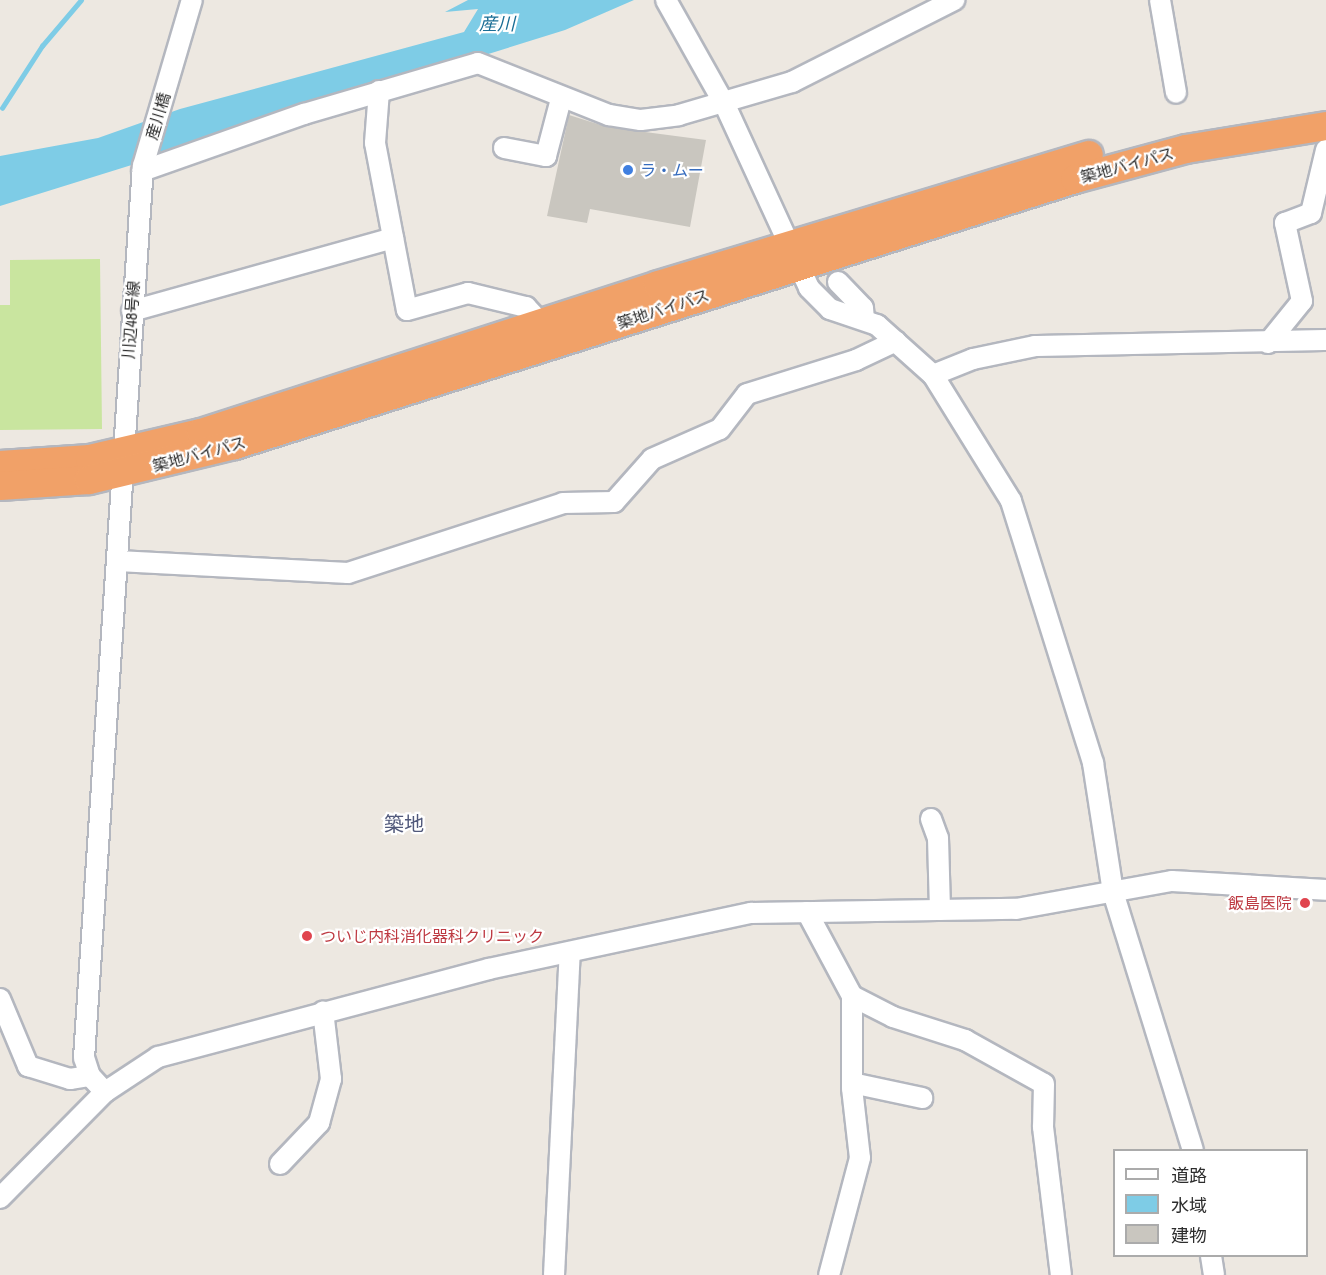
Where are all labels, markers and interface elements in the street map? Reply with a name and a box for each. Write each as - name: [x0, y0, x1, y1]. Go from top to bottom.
- water label: 産川: [479, 13, 515, 35]
- street label: 産川橋: [142, 90, 174, 142]
- street label: 築地バイパス: [1078, 143, 1176, 187]
- place label: ラ・ムー: [640, 160, 704, 180]
- marker: ラ・ムー: [621, 163, 635, 177]
- street label: 川辺48号線: [119, 280, 143, 360]
- street label: 築地バイパス: [614, 285, 712, 333]
- street label: 築地バイパス: [150, 432, 248, 476]
- district label: 築地: [384, 811, 424, 835]
- place label: 飯島医院: [1228, 893, 1292, 913]
- marker: 飯島医院: [1296, 894, 1314, 912]
- place label: ついじ内科消化器科クリニック: [320, 926, 544, 946]
- marker: ついじ内科消化器科クリニック: [298, 927, 316, 945]
- legend: [1113, 1149, 1308, 1257]
- text: 道路: [1171, 1163, 1207, 1188]
- text: 水域: [1171, 1193, 1207, 1218]
- text: 建物: [1171, 1223, 1207, 1248]

